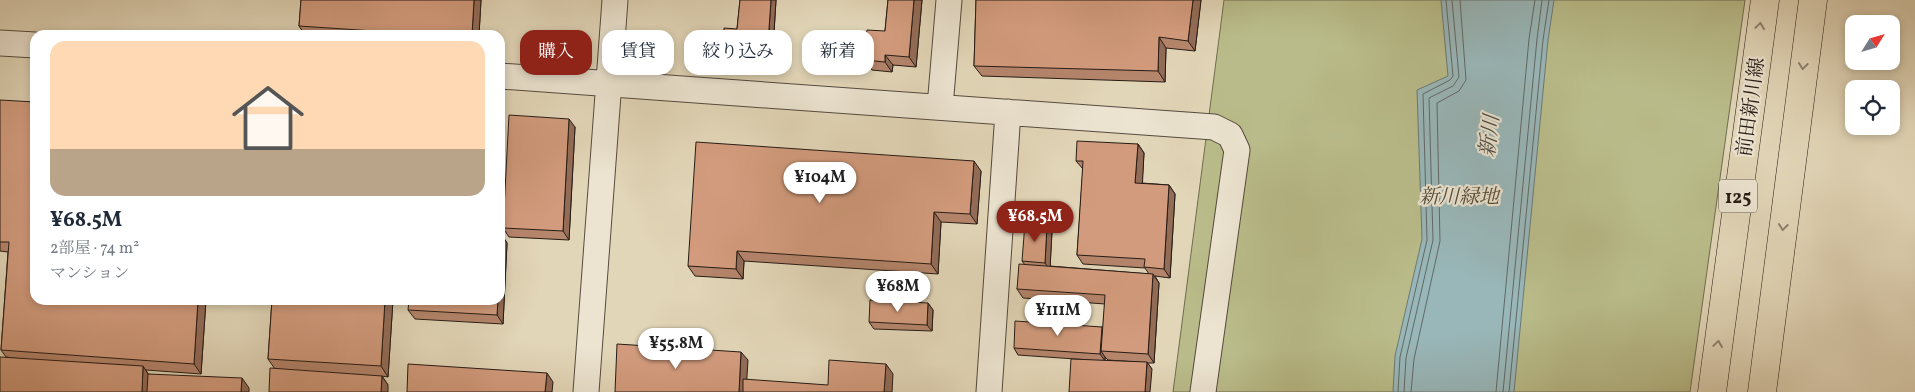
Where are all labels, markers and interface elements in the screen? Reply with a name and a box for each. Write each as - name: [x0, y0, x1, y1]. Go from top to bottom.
- north arrow: [1845, 15, 1900, 70]
- map controls: [1845, 15, 1900, 135]
- one-way arrow: [1755, 22, 1765, 31]
- chip: 購入: [520, 30, 592, 75]
- chip: 賃貸: [602, 30, 674, 75]
- chip: 絞り込み: [684, 30, 792, 75]
- chip: 新着: [802, 30, 874, 75]
- street label: 前田新川線: [1731, 56, 1773, 159]
- one-way arrow: [1799, 61, 1809, 70]
- icon: home: [223, 73, 313, 163]
- button: locate: [1845, 80, 1900, 135]
- water label: 新川: [1474, 112, 1508, 159]
- pin: ¥104M: [785, 162, 855, 204]
- text: ¥104M: [794, 167, 846, 189]
- road number: 125: [1719, 180, 1757, 212]
- park label: 新川緑地: [1419, 184, 1501, 212]
- pin: ¥68.5M: [994, 200, 1076, 243]
- text: ¥68.5M: [50, 206, 122, 235]
- text: ¥68.5M: [1008, 206, 1062, 228]
- one-way arrow: [1778, 223, 1789, 231]
- text: 2部屋 · 74 m²: [50, 238, 139, 260]
- text: マンション: [50, 263, 129, 285]
- pin: ¥68M: [868, 270, 928, 313]
- text: ¥68M: [876, 276, 920, 298]
- pin: ¥111M: [1023, 294, 1093, 337]
- text: ¥111M: [1036, 300, 1080, 322]
- pin: ¥55.8M: [635, 328, 717, 370]
- text: ¥55.8M: [649, 333, 703, 355]
- one-way arrow: [1712, 339, 1723, 347]

